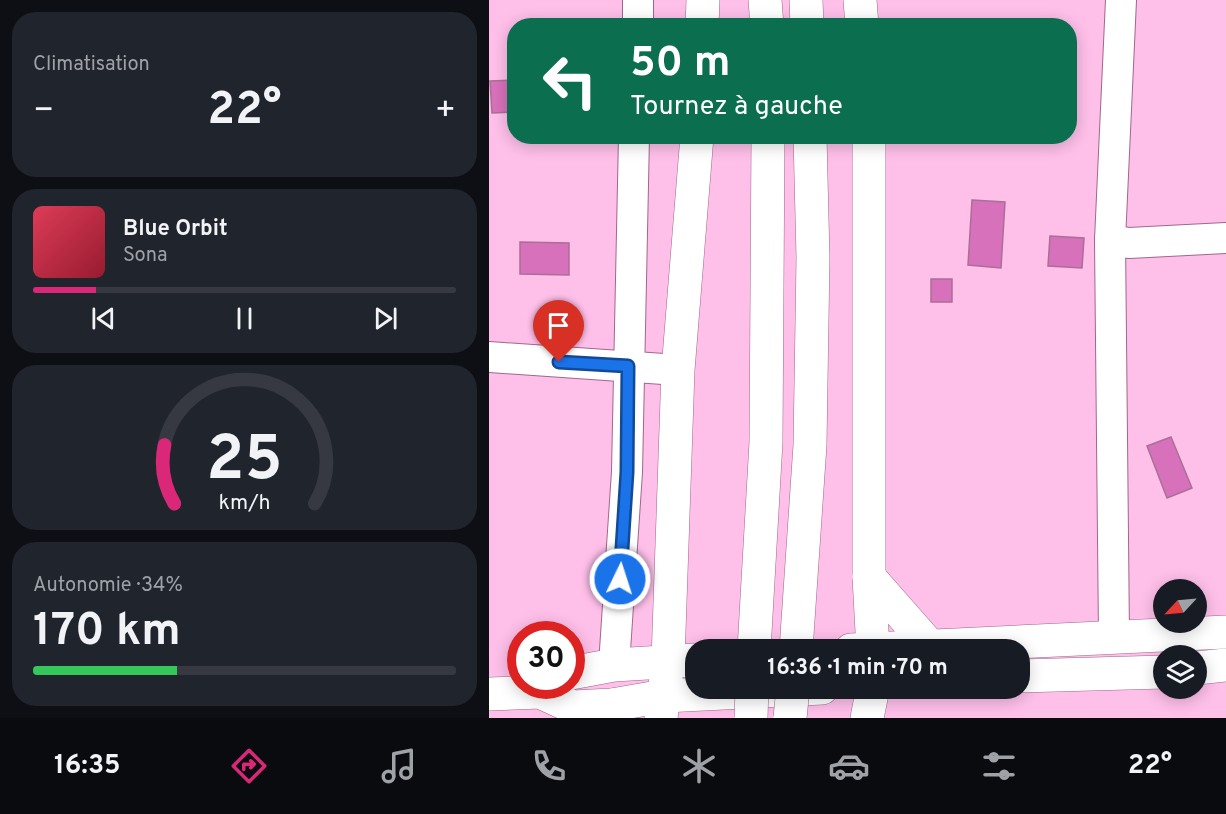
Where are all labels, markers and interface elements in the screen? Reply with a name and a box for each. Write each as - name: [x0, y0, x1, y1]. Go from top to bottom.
- text: 50 m: [630, 38, 731, 91]
- icon: left: [531, 42, 609, 120]
- text: Climatisation: [33, 52, 150, 78]
- text: 22°: [208, 83, 281, 140]
- text: Tournez à gauche: [630, 90, 843, 124]
- text: −: [33, 91, 54, 133]
- text: +: [435, 91, 456, 133]
- text: Blue Orbit: [123, 216, 228, 243]
- text: Sona: [123, 243, 168, 269]
- pin: [533, 300, 584, 362]
- icon: previous: [87, 302, 120, 335]
- icon: pause: [228, 302, 261, 335]
- icon: next: [369, 302, 402, 335]
- icon: arrive: [542, 309, 575, 342]
- text: 25: [206, 423, 283, 502]
- text: km/h: [218, 491, 271, 518]
- position arrow: [588, 547, 652, 611]
- text: Autonomie · 34%: [33, 573, 183, 599]
- north arrow: [1153, 579, 1207, 633]
- map controls: [1153, 579, 1207, 699]
- text: 170 km: [33, 604, 181, 661]
- speed limit sign: 30: [507, 621, 585, 699]
- button: layers: [1153, 645, 1207, 699]
- text: 16:36 · 1 min · 70 m: [767, 655, 948, 682]
- icon: directions: [228, 745, 270, 787]
- icon: music: [378, 745, 420, 787]
- icon: phone: [528, 745, 570, 787]
- icon: climate: [678, 745, 720, 787]
- icon: car: [828, 745, 870, 787]
- icon: filters: [978, 745, 1020, 787]
- text: 16:35: [54, 749, 121, 783]
- text: 22°: [1128, 749, 1172, 783]

